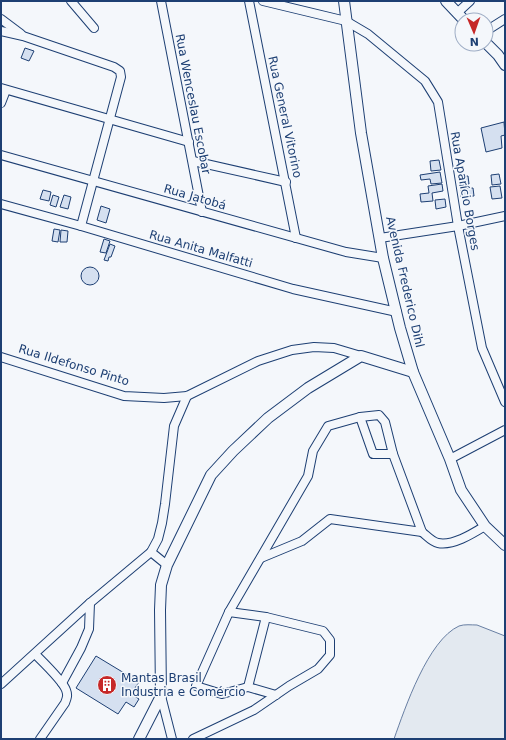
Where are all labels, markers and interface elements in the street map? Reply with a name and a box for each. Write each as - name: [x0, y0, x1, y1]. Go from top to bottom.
- north arrow: [454, 12, 494, 52]
- street label: Rua Wenceslau Escobar: [173, 33, 214, 175]
- text: N: [469, 35, 479, 48]
- street label: Rua General Vitorino: [265, 55, 305, 179]
- street label: Rua Aparício Borges: [448, 130, 482, 252]
- street label: Rua Jatobá: [162, 181, 228, 213]
- street label: Avenida Frederico Dihl: [383, 215, 427, 349]
- street label: Rua Anita Malfatti: [148, 228, 254, 270]
- street label: Rua Ildefonso Pinto: [17, 341, 131, 389]
- place label: Mantas Brasil Industria e Comércio: [121, 671, 246, 699]
- building icon: Mantas Brasil Industria e Comércio: [96, 674, 118, 696]

